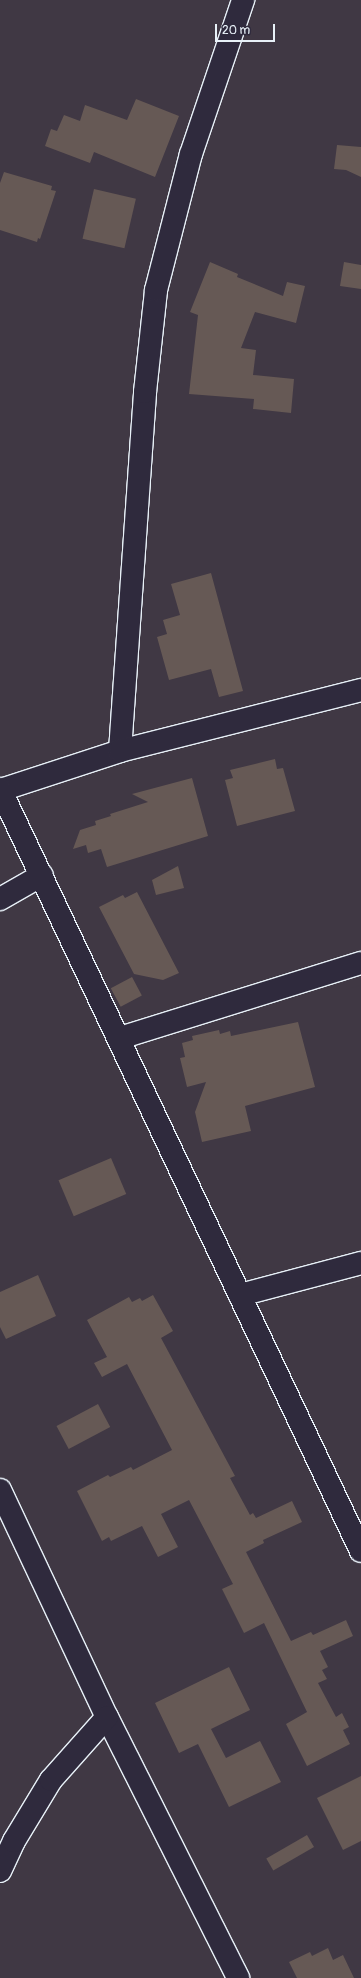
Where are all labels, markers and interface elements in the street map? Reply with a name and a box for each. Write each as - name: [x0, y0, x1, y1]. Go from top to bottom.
- scale bar: [217, 16, 277, 42]
- text: 20 m: [222, 23, 250, 38]

